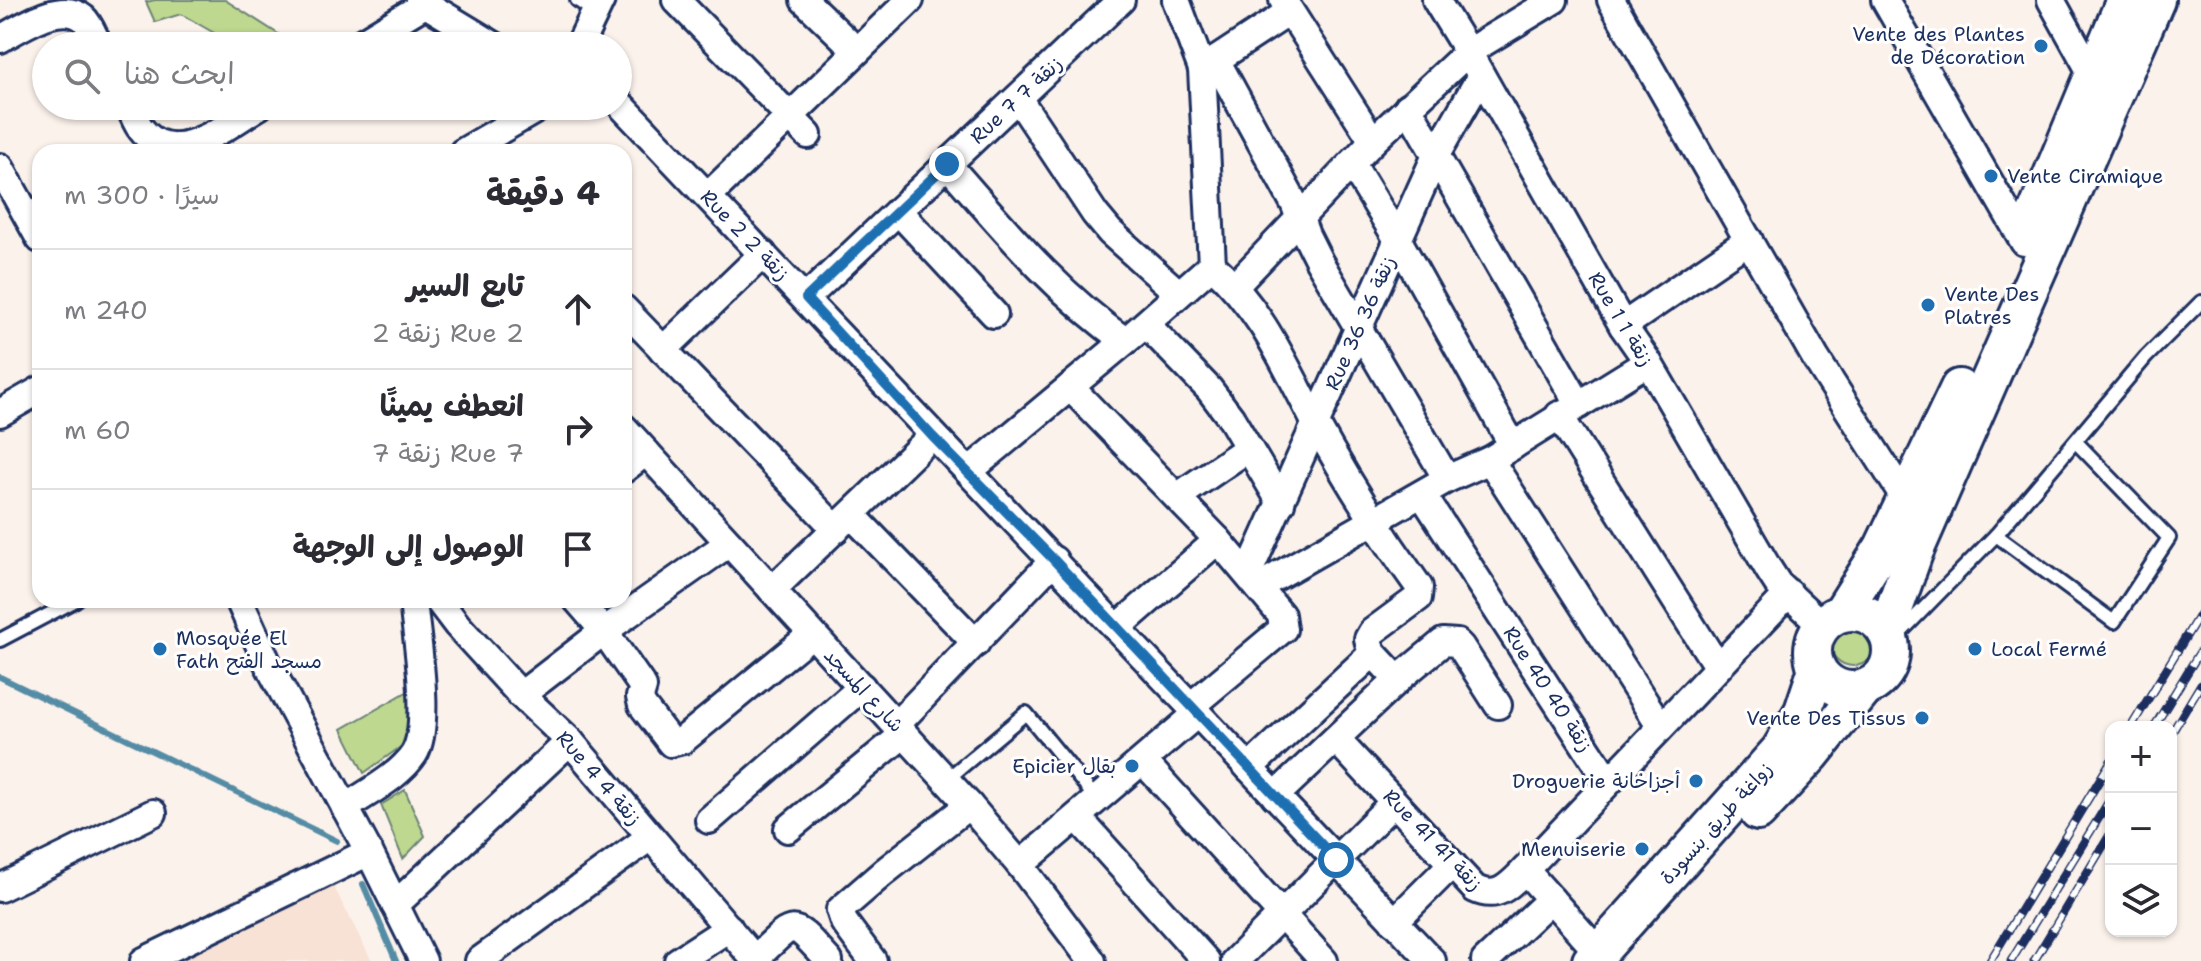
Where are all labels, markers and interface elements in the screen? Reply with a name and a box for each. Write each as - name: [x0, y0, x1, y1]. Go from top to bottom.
- place label: Vente des Plantes de Décoration: [1852, 21, 2025, 70]
- search box: [32, 32, 632, 120]
- marker: Vente des Plantes de Décoration: [2032, 37, 2050, 55]
- street label: Rue 7 زنقة 7: [964, 50, 1068, 150]
- text: ابحث هنا: [124, 53, 235, 94]
- icon: search: [60, 54, 104, 98]
- route end: [929, 146, 965, 182]
- place label: Vente Ciramique: [2007, 163, 2163, 189]
- marker: Vente Ciramique: [1982, 167, 2000, 185]
- text: 4 دقيقة: [486, 170, 600, 216]
- text: سيرًا · 300 m: [64, 177, 220, 212]
- street label: Rue 2 زنقة 2: [695, 184, 795, 286]
- street label: Rue 36 زنقة 36: [1319, 252, 1401, 394]
- text: تابع السير: [407, 265, 524, 306]
- street label: Rue 1 زنقة 1: [1583, 267, 1659, 371]
- place label: Vente Des Platres: [1944, 281, 2039, 330]
- icon: ahead: [556, 287, 600, 331]
- text: 240 m: [64, 292, 148, 327]
- marker: Vente Des Platres: [1919, 296, 1937, 314]
- text: Rue 2 زنقة 2: [371, 315, 524, 350]
- text: انعطف يمينًا: [380, 385, 524, 426]
- icon: right: [556, 407, 600, 451]
- text: 60 m: [64, 412, 131, 447]
- text: Rue 7 زنقة 7: [371, 435, 524, 470]
- text: الوصول إلى الوجهة: [292, 526, 524, 567]
- icon: arrive: [556, 527, 600, 571]
- street label: Rue 40 زنقة 40: [1498, 621, 1598, 757]
- place label: Mosquée El Fath مسجد الفتح: [176, 625, 322, 675]
- place label: Local Fermé: [1991, 636, 2107, 662]
- marker: Mosquée El Fath مسجد الفتح: [151, 640, 169, 658]
- marker: Local Fermé: [1966, 640, 1984, 658]
- street label: شارع المسجد: [818, 642, 910, 738]
- place label: Vente Des Tissus: [1746, 705, 1906, 731]
- marker: Vente Des Tissus: [1913, 709, 1931, 727]
- map controls: [2105, 721, 2177, 937]
- button: +: [2105, 721, 2177, 793]
- street label: Rue 4 زنقة 4: [551, 725, 647, 831]
- place label: Epicier بقال: [1012, 753, 1116, 779]
- street label: زواغة طريق بنسودة: [1654, 756, 1778, 890]
- marker: Epicier بقال: [1123, 757, 1141, 775]
- place label: Droguerie أجزاخانة: [1512, 768, 1680, 794]
- marker: Droguerie أجزاخانة: [1687, 772, 1705, 790]
- street label: Rue 41 زنقة 41: [1378, 783, 1488, 897]
- button: −: [2105, 793, 2177, 865]
- place label: Menuiserie: [1521, 836, 1626, 862]
- marker: Menuiserie: [1633, 840, 1651, 858]
- route start: [1318, 842, 1354, 878]
- button: layers: [2105, 865, 2177, 937]

